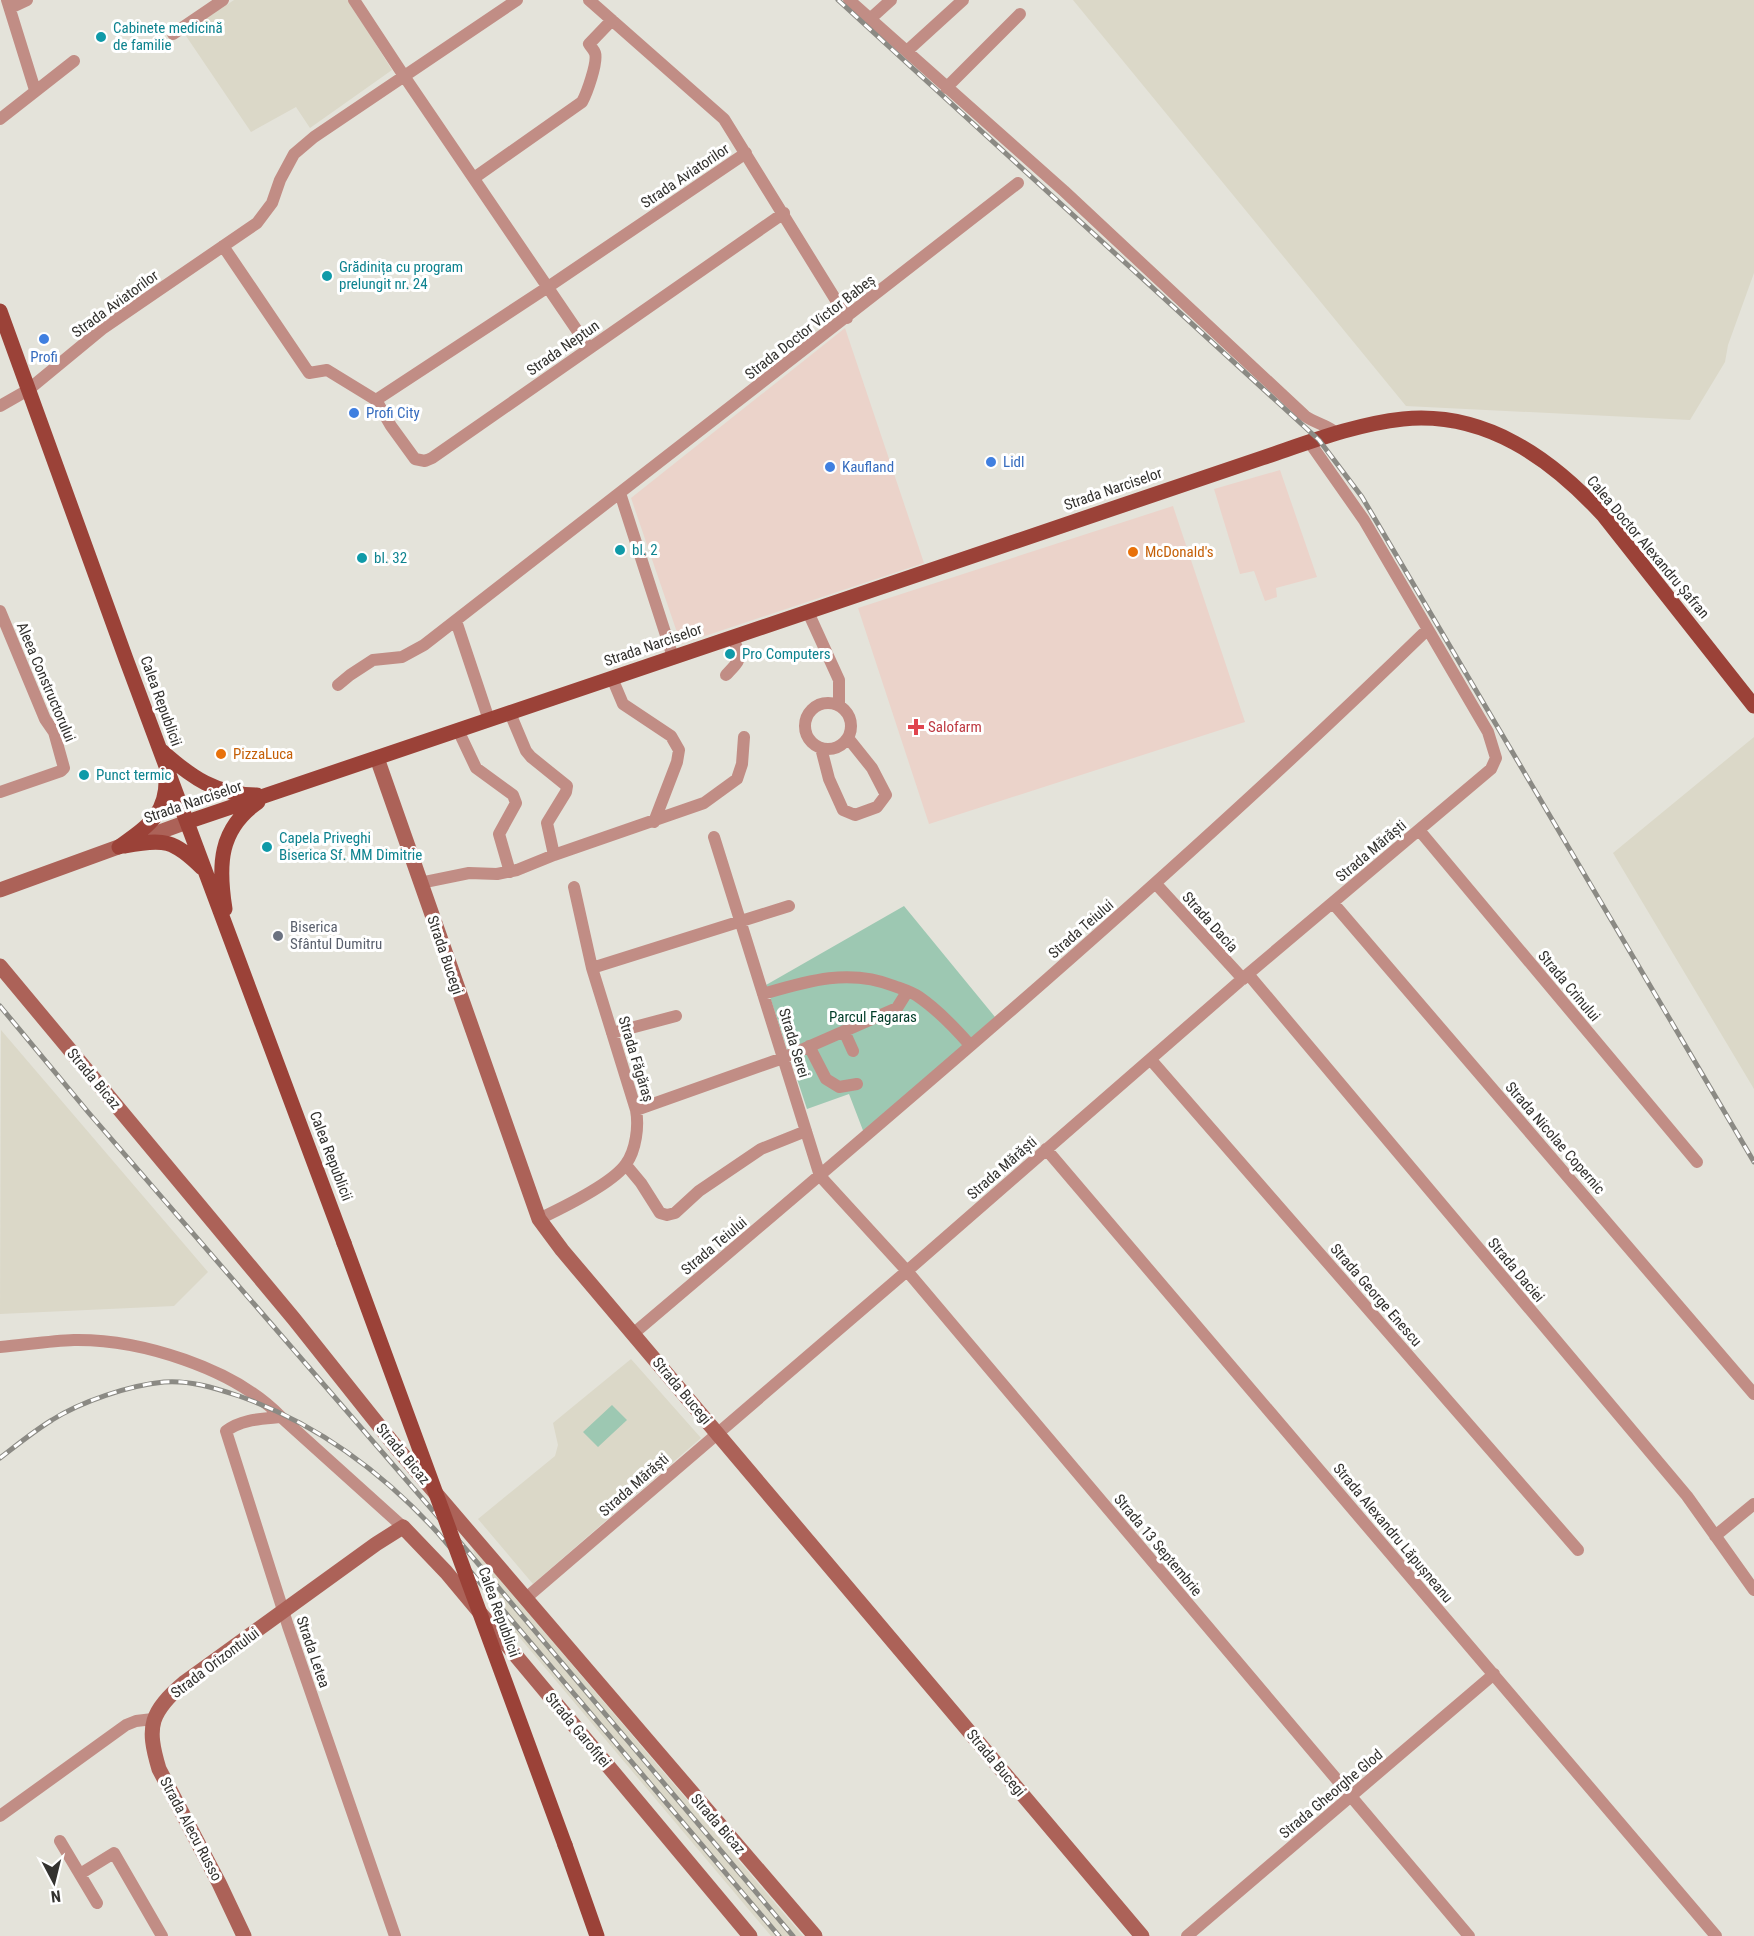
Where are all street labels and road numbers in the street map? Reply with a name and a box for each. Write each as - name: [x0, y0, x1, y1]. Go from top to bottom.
- street label: Strada Aviatorilor: [637, 140, 733, 212]
- street label: Strada Aviatorilor: [68, 266, 162, 341]
- street label: Strada Doctor Victor Babeș: [741, 271, 879, 383]
- street label: Strada Neptun: [523, 316, 603, 380]
- street label: Strada Narciselor: [1062, 464, 1165, 514]
- street label: Calea Doctor Alexandru Șafran: [1583, 472, 1713, 622]
- street label: Aleea Constructorului: [13, 620, 79, 744]
- street label: Strada Narciselor: [602, 620, 705, 670]
- street label: Calea Republicii: [136, 654, 186, 748]
- street label: Strada Narciselor: [142, 777, 245, 827]
- street label: Strada Mărăști: [1332, 816, 1410, 886]
- street label: Strada Dacia: [1178, 888, 1242, 956]
- street label: Strada Teiului: [1045, 896, 1117, 962]
- street label: Strada Bucegi: [423, 913, 467, 997]
- street label: Strada Crinului: [1534, 947, 1604, 1025]
- street label: Strada Serei: [775, 1006, 813, 1080]
- street label: Strada Făgăraș: [614, 1014, 658, 1104]
- street label: Strada Bicaz: [63, 1045, 125, 1113]
- street label: Strada Nicolae Copernic: [1501, 1078, 1609, 1198]
- street label: Calea Republicii: [306, 1109, 356, 1203]
- street label: Strada Mărăști: [963, 1133, 1041, 1203]
- street label: Strada Teiului: [677, 1213, 751, 1279]
- street label: Strada Daciei: [1484, 1234, 1548, 1306]
- street label: Strada George Enescu: [1326, 1240, 1426, 1350]
- street label: Strada Bucegi: [649, 1354, 715, 1428]
- street label: Strada Bicaz: [372, 1420, 434, 1488]
- street label: Strada Mărăști: [595, 1450, 673, 1520]
- street label: Strada Alexandru Lăpușneanu: [1329, 1460, 1457, 1606]
- street label: Strada 13 Septembrie: [1110, 1490, 1206, 1600]
- street label: Calea Republicii: [474, 1565, 524, 1659]
- street label: Strada Letea: [292, 1614, 334, 1690]
- street label: Strada Orizontului: [167, 1624, 263, 1702]
- street label: Strada Garofiței: [542, 1689, 614, 1771]
- street label: Strada Bucegi: [963, 1726, 1029, 1800]
- street label: Strada Gheorghe Glod: [1276, 1746, 1386, 1842]
- street label: Strada Alecu Russo: [156, 1774, 226, 1884]
- street label: Strada Bicaz: [687, 1790, 749, 1858]

